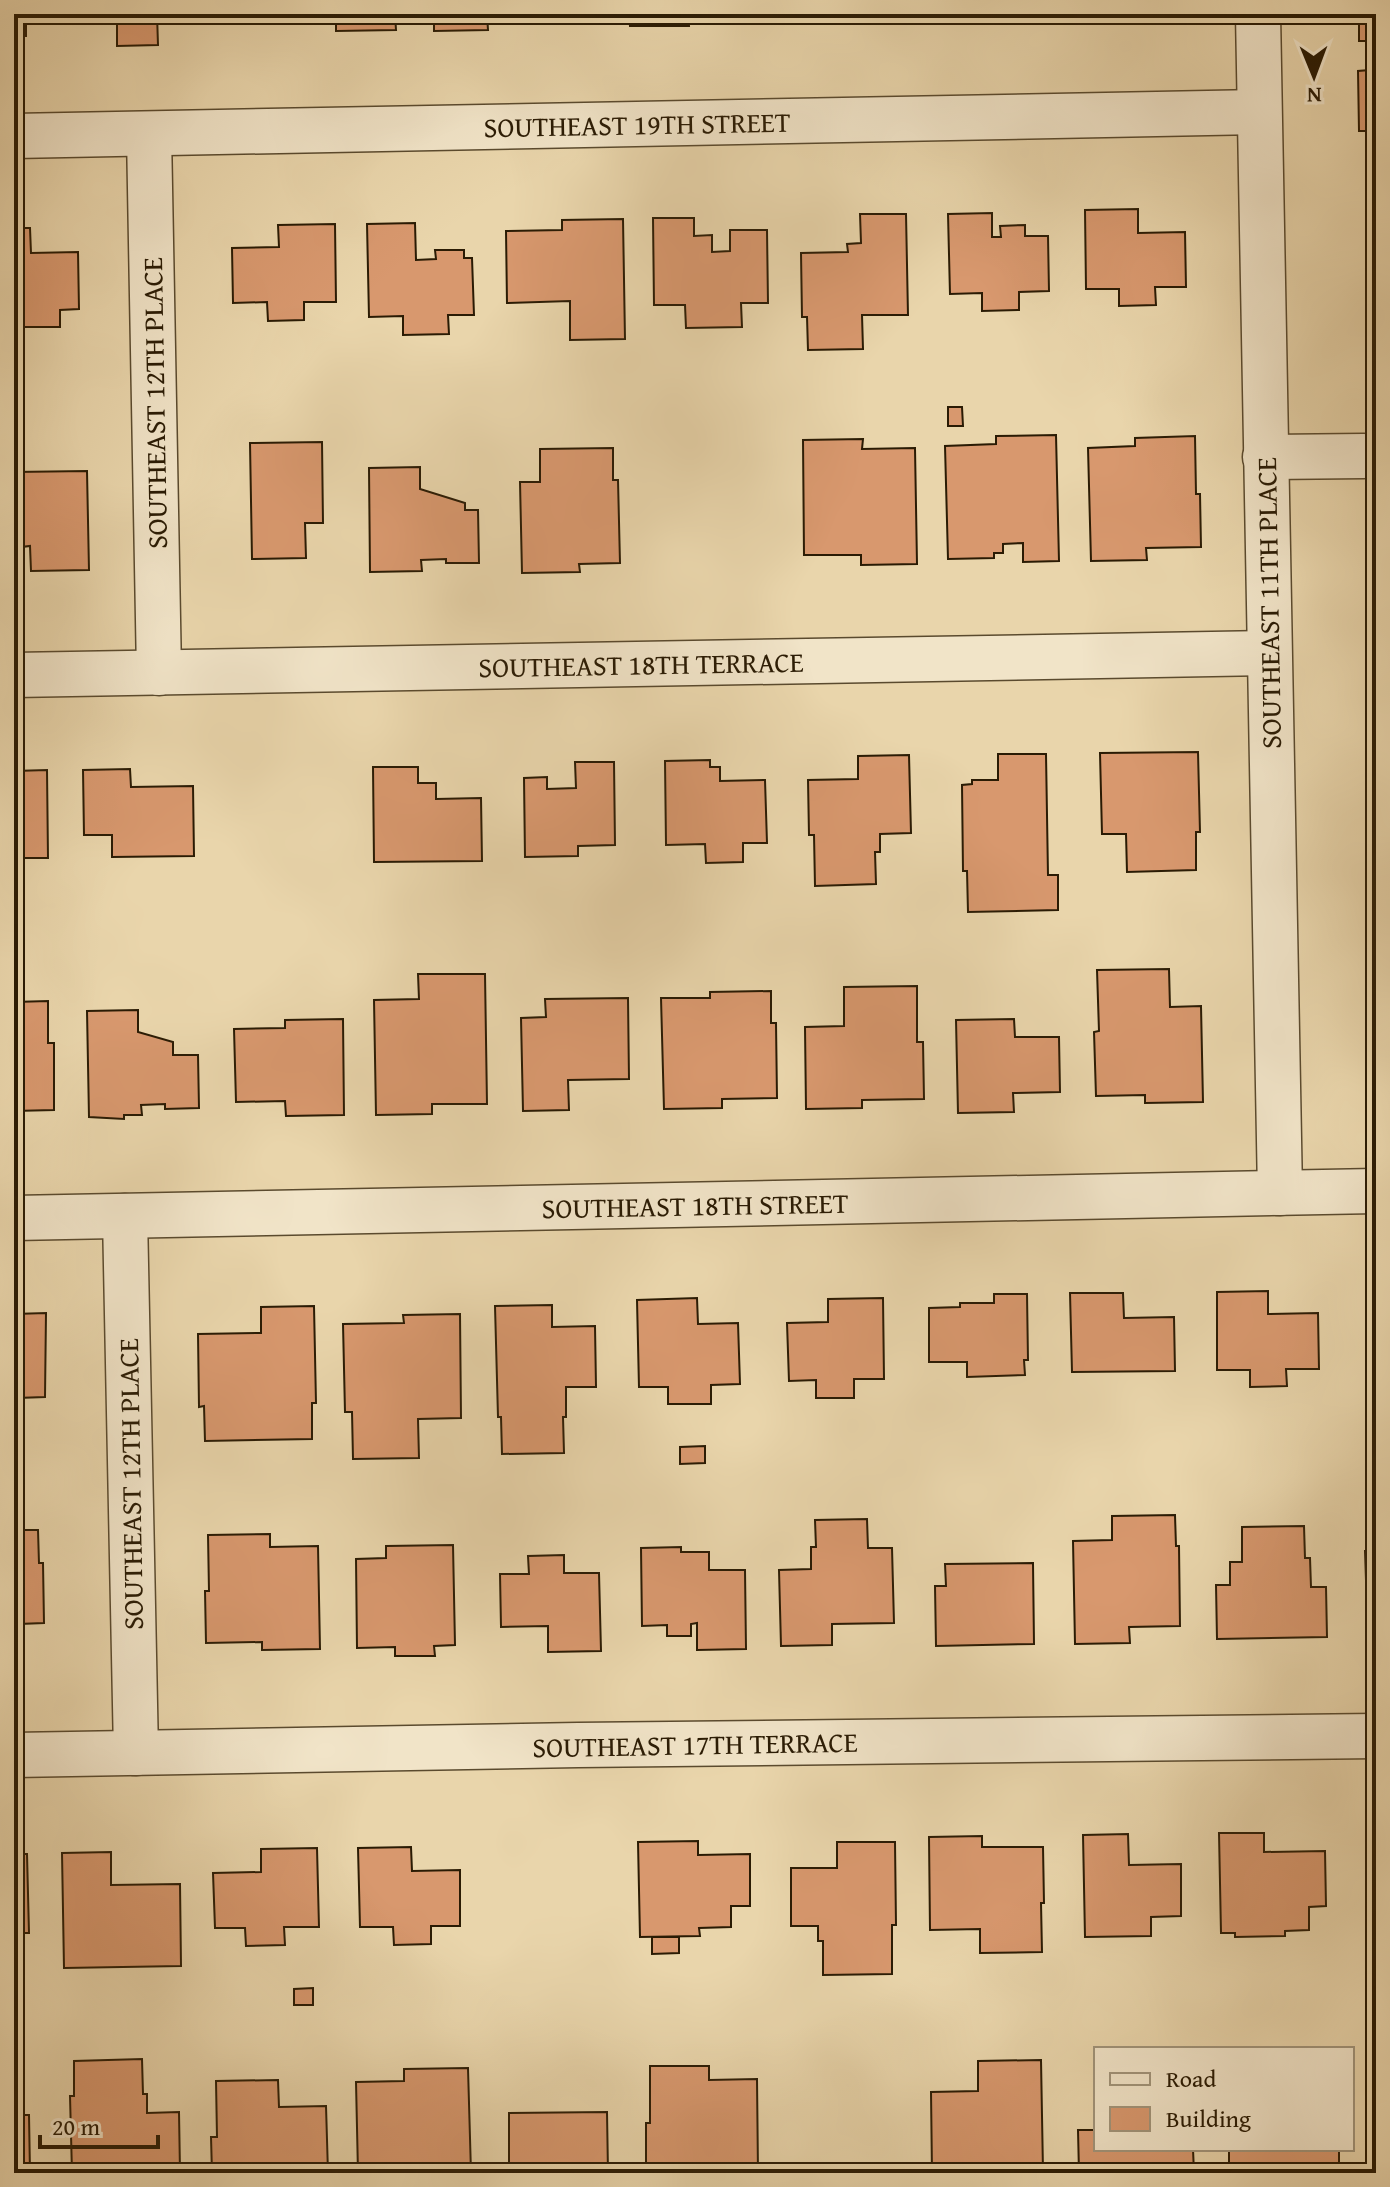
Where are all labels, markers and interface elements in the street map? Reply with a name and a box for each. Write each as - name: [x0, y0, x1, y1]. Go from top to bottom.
- north arrow: [1274, 36, 1354, 116]
- text: N: [1306, 80, 1322, 112]
- street label: SOUTHEAST 19TH STREET: [483, 101, 791, 147]
- street label: SOUTHEAST 12TH PLACE: [131, 257, 177, 549]
- street label: SOUTHEAST 11TH PLACE: [1245, 457, 1291, 749]
- street label: SOUTHEAST 18TH TERRACE: [478, 641, 804, 687]
- street label: SOUTHEAST 18TH STREET: [541, 1182, 849, 1228]
- street label: SOUTHEAST 12TH PLACE: [107, 1338, 153, 1630]
- street label: SOUTHEAST 17TH TERRACE: [532, 1721, 858, 1767]
- legend: [1094, 2047, 1354, 2151]
- text: Road: [1166, 2061, 1216, 2096]
- scale bar: [40, 2099, 158, 2149]
- text: Building: [1166, 2101, 1251, 2136]
- text: 20 m: [52, 2109, 100, 2144]

